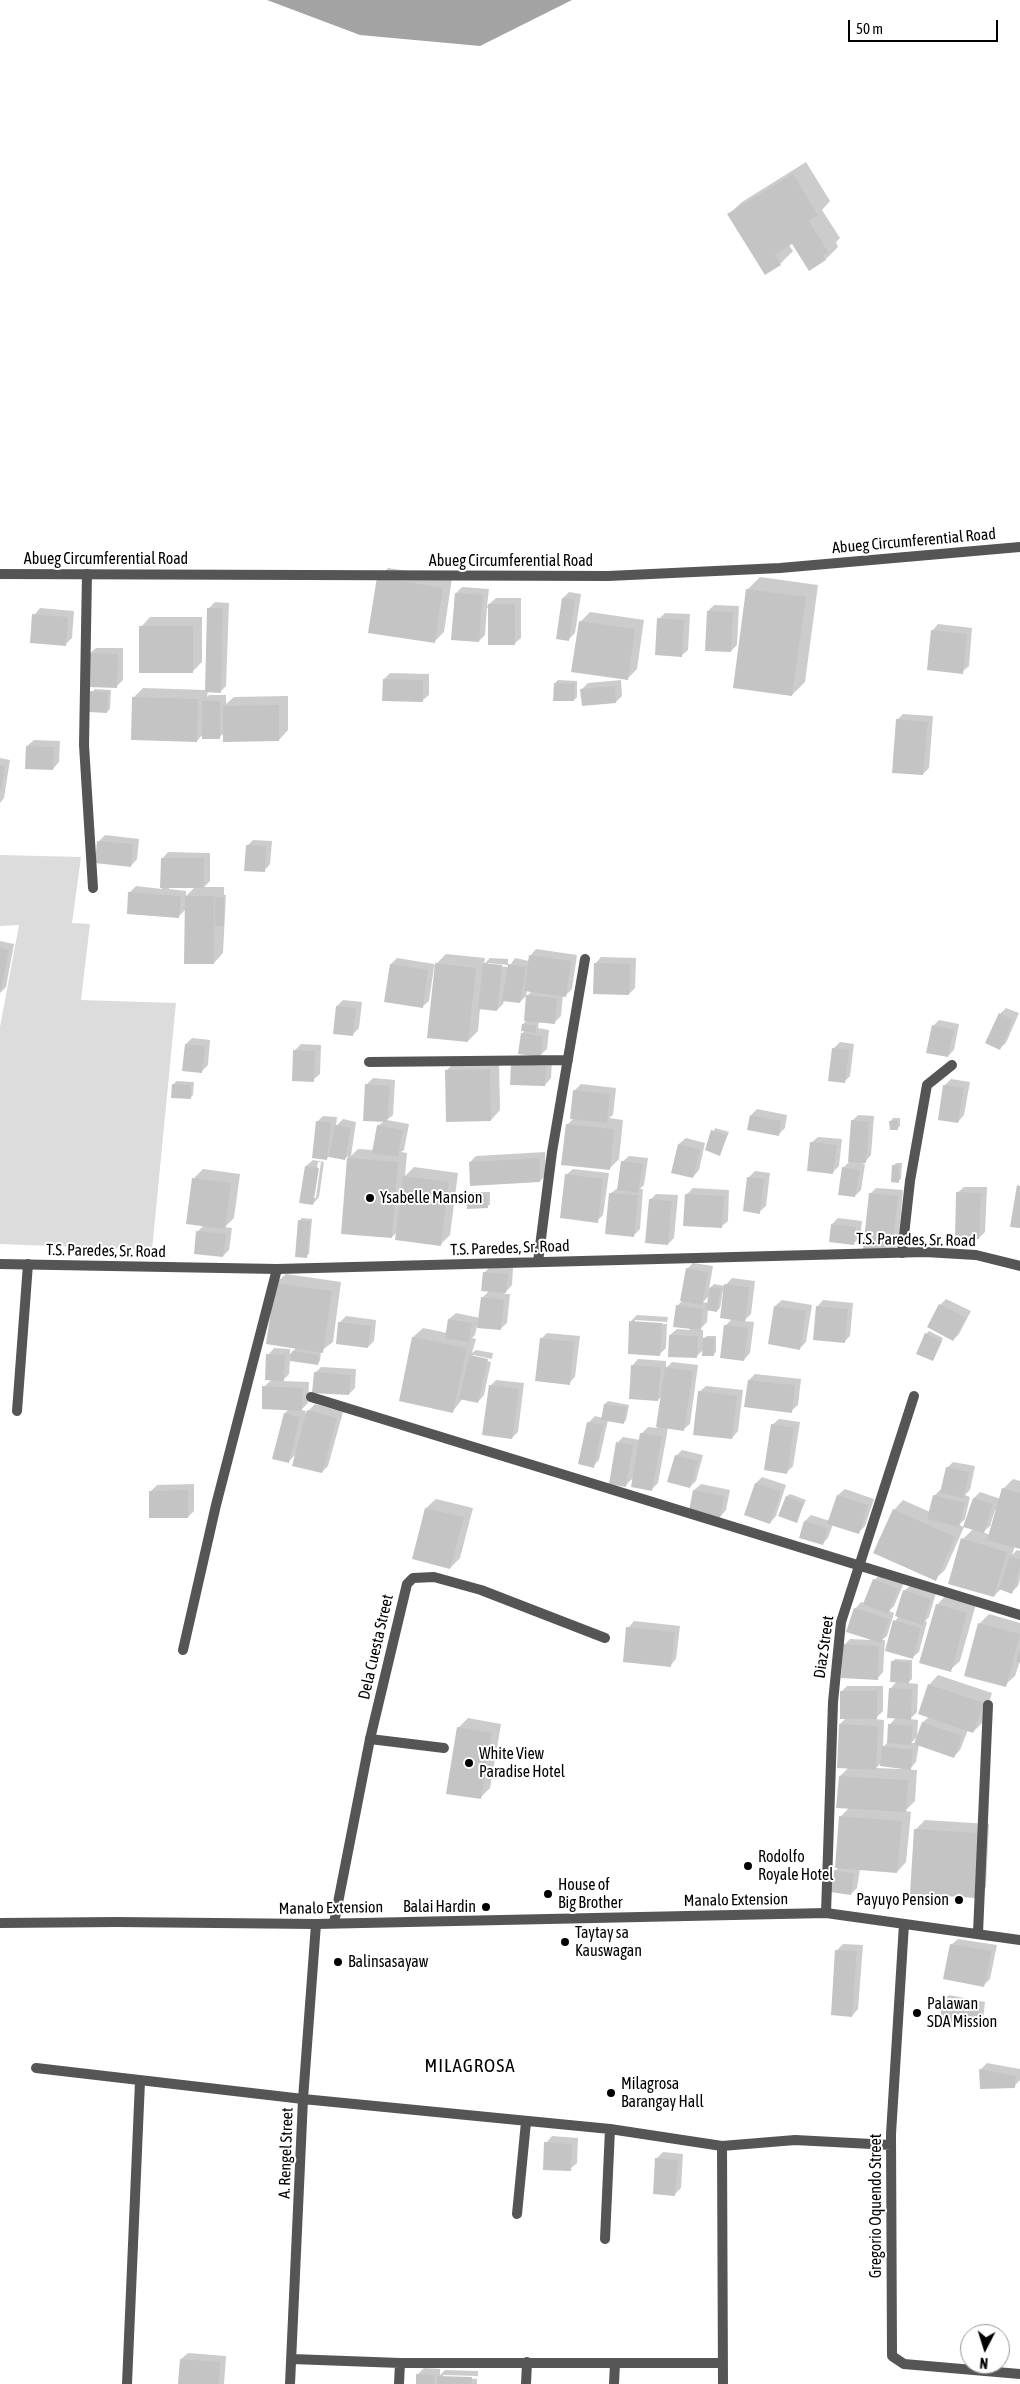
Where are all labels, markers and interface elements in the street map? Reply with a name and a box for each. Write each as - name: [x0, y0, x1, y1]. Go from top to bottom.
- scale bar: [850, 10, 1000, 42]
- text: 50 m: [856, 20, 883, 37]
- street label: Abueg Circumferential Road: [831, 524, 997, 558]
- street label: Abueg Circumferential Road: [24, 549, 188, 569]
- street label: Abueg Circumferential Road: [429, 551, 593, 571]
- place label: Ysabelle Mansion: [380, 1188, 483, 1208]
- marker: Ysabelle Mansion: [364, 1192, 376, 1204]
- street label: T.S. Paredes, Sr. Road: [856, 1229, 976, 1251]
- street label: T.S. Paredes, Sr. Road: [450, 1236, 570, 1260]
- street label: T.S. Paredes, Sr. Road: [46, 1240, 166, 1262]
- street label: Dela Cuesta Street: [355, 1593, 397, 1701]
- street label: Diaz Street: [810, 1614, 838, 1680]
- place label: White View Paradise Hotel: [479, 1744, 565, 1782]
- marker: White View Paradise Hotel: [463, 1757, 475, 1769]
- place label: Rodolfo Royale Hotel: [758, 1847, 834, 1885]
- marker: Rodolfo Royale Hotel: [742, 1860, 754, 1872]
- place label: House of Big Brother: [558, 1875, 623, 1913]
- marker: House of Big Brother: [542, 1888, 554, 1900]
- street label: Manalo Extension: [684, 1889, 788, 1911]
- place label: Payuyo Pension: [856, 1890, 949, 1910]
- marker: Payuyo Pension: [953, 1894, 965, 1906]
- street label: Manalo Extension: [279, 1897, 383, 1919]
- place label: Balai Hardin: [403, 1897, 476, 1917]
- marker: Balai Hardin: [480, 1901, 492, 1913]
- place label: Taytay sa Kauswagan: [575, 1923, 642, 1961]
- marker: Taytay sa Kauswagan: [559, 1936, 571, 1948]
- place label: Balinsasayaw: [348, 1952, 428, 1972]
- marker: Balinsasayaw: [332, 1956, 344, 1968]
- place label: Palawan SDA Mission: [927, 1994, 997, 2032]
- marker: Palawan SDA Mission: [911, 2007, 923, 2019]
- district label: MILAGROSA: [423, 2055, 517, 2077]
- place label: Milagrosa Barangay Hall: [621, 2074, 704, 2112]
- marker: Milagrosa Barangay Hall: [605, 2087, 617, 2099]
- street label: A. Rengel Street: [275, 2107, 297, 2199]
- street label: Gregorio Oquendo Street: [866, 2134, 886, 2278]
- north arrow: [960, 2324, 1010, 2374]
- text: N: [979, 2355, 989, 2371]

